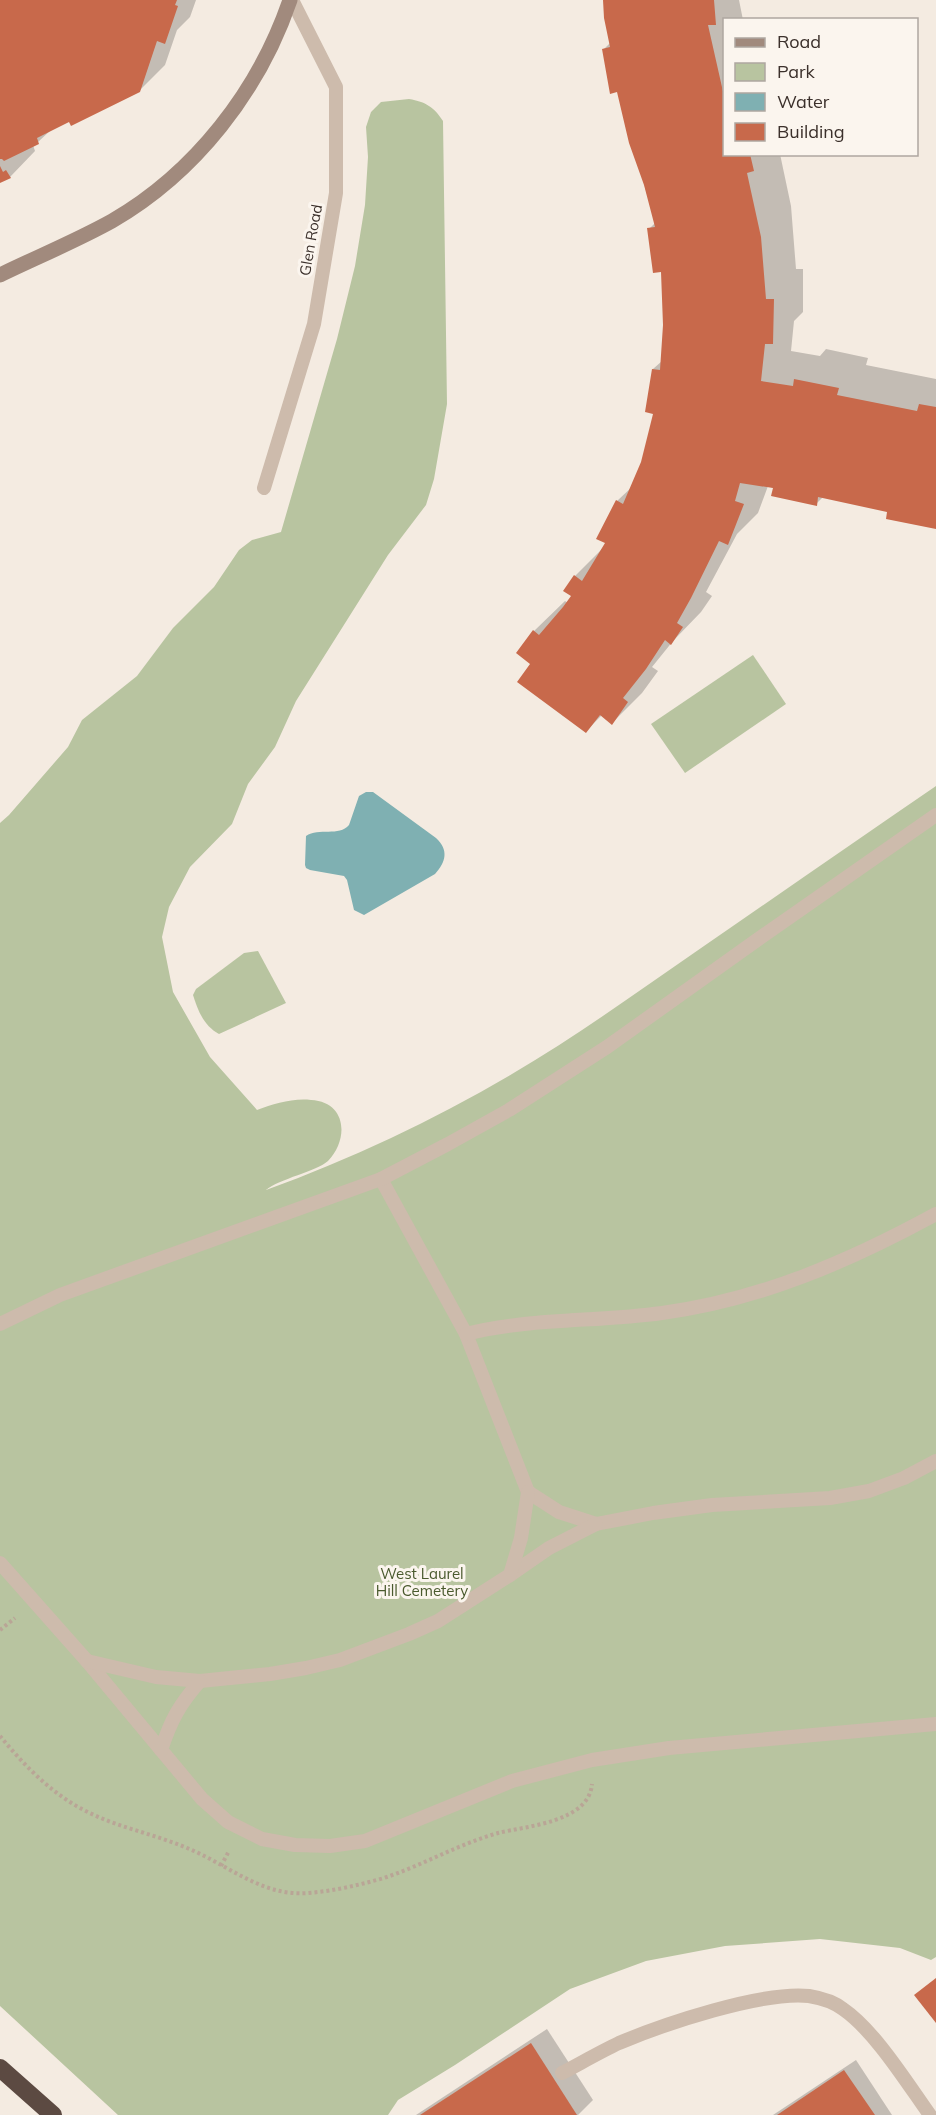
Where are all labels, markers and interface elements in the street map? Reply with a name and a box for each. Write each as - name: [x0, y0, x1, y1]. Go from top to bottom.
- legend: [723, 18, 918, 156]
- text: Road: [777, 30, 821, 53]
- text: Park: [777, 60, 816, 83]
- text: Water: [777, 90, 830, 113]
- text: Building: [777, 120, 845, 143]
- street label: Glen Road: [295, 203, 326, 277]
- park label: West Laurel Hill Cemetery: [376, 1564, 468, 1600]

